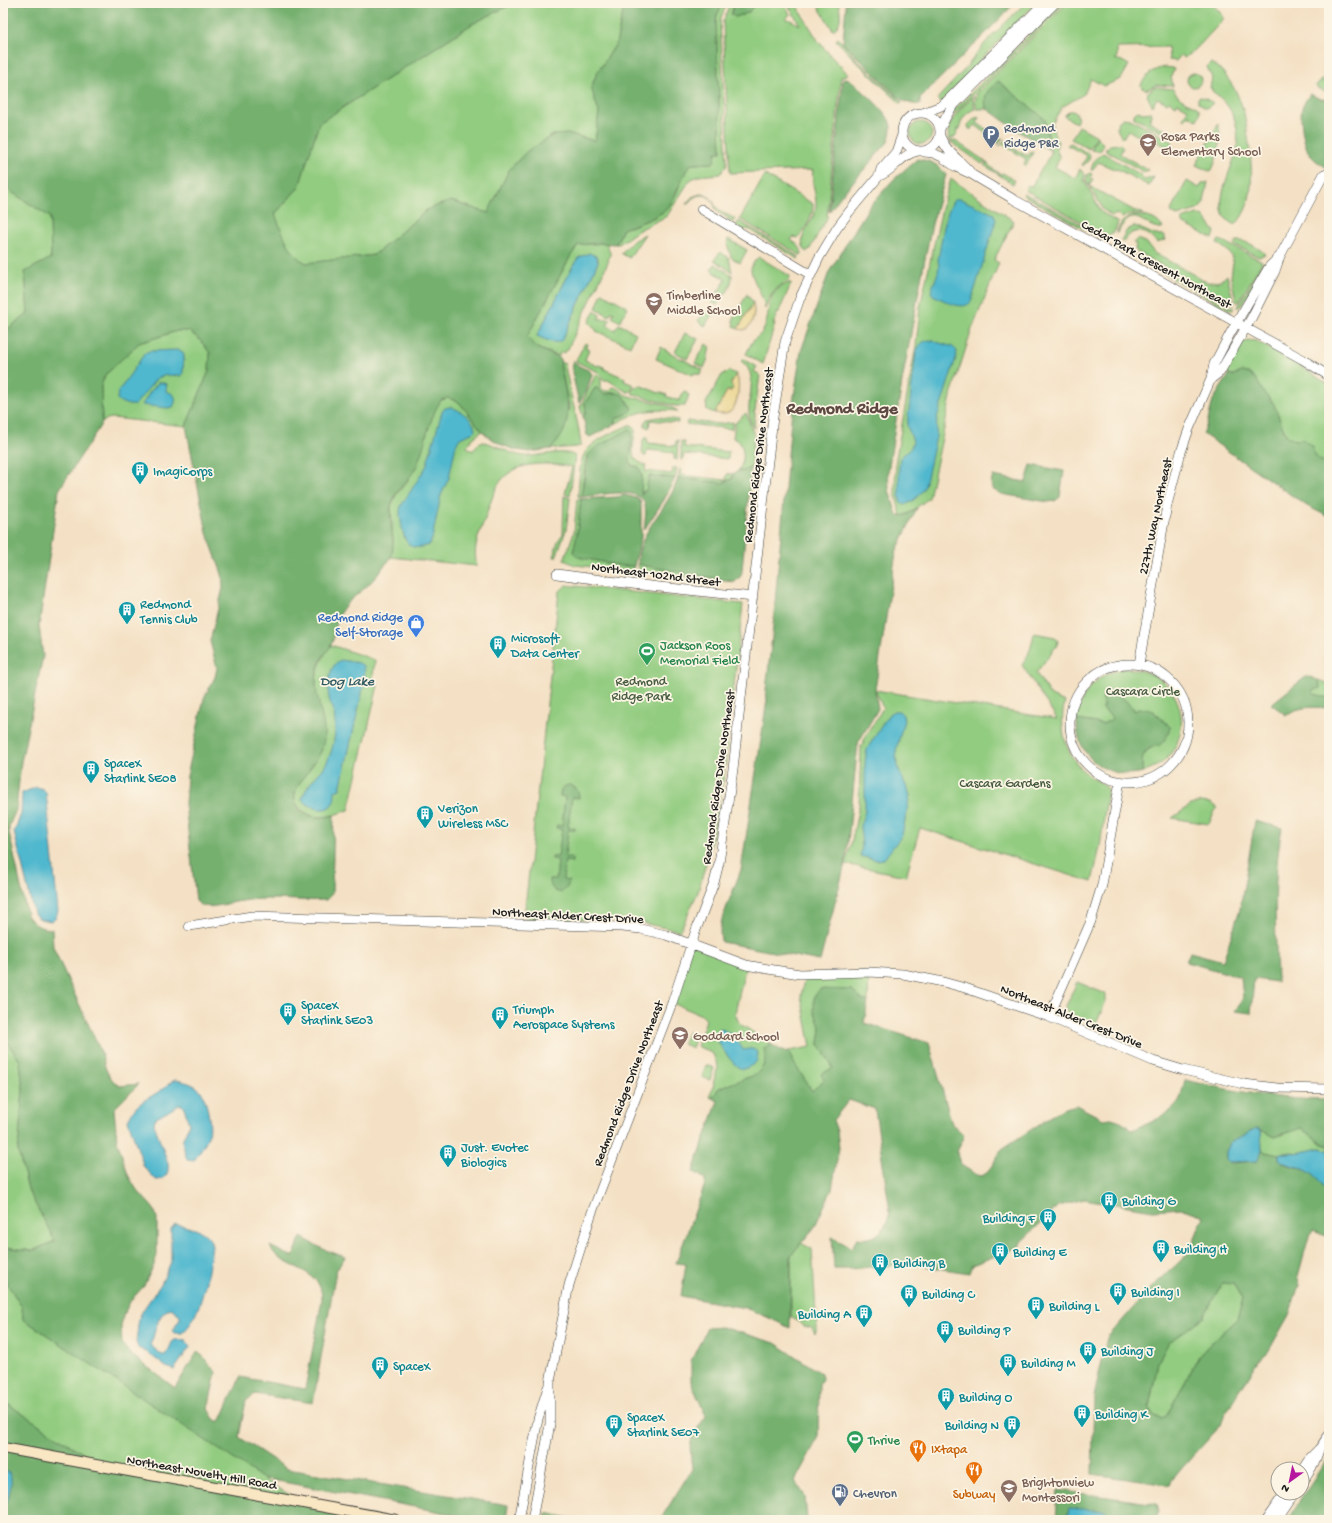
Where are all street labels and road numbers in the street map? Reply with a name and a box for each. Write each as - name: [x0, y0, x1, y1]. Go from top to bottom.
- street label: Cedar Park Crescent Northeast: [1078, 218, 1235, 314]
- street label: Redmond Ridge Drive Northeast: [741, 365, 778, 544]
- street label: 227th Way Northeast: [1137, 455, 1176, 576]
- street label: Northeast 102nd Street: [590, 560, 723, 591]
- street label: Redmond Ridge Drive Northeast: [700, 687, 739, 866]
- street label: Northeast Alder Crest Drive: [492, 905, 644, 928]
- street label: Northeast Alder Crest Drive: [998, 982, 1144, 1053]
- street label: Redmond Ridge Drive Northeast: [591, 997, 668, 1169]
- street label: Northeast Novelty Hill Road: [125, 1453, 279, 1494]

